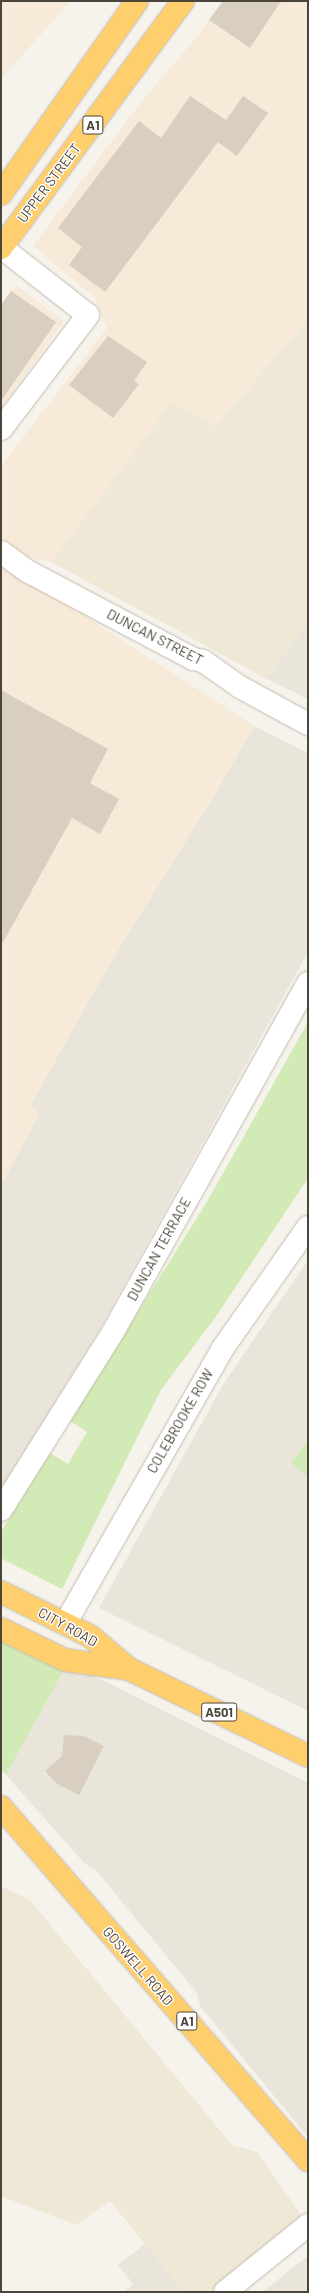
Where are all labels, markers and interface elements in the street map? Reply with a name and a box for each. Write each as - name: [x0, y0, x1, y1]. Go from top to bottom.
- road number: A1: [82, 114, 104, 136]
- street label: UPPER STREET: [14, 140, 84, 226]
- street label: DUNCAN STREET: [104, 606, 206, 668]
- street label: DUNCAN TERRACE: [124, 1194, 194, 1304]
- street label: COLEBROOKE ROW: [143, 1366, 217, 1476]
- street label: CITY ROAD: [35, 1604, 101, 1650]
- road number: A501: [201, 1701, 237, 1723]
- street label: GOSWELL ROAD: [99, 1923, 177, 2009]
- road number: A1: [176, 2010, 198, 2032]

